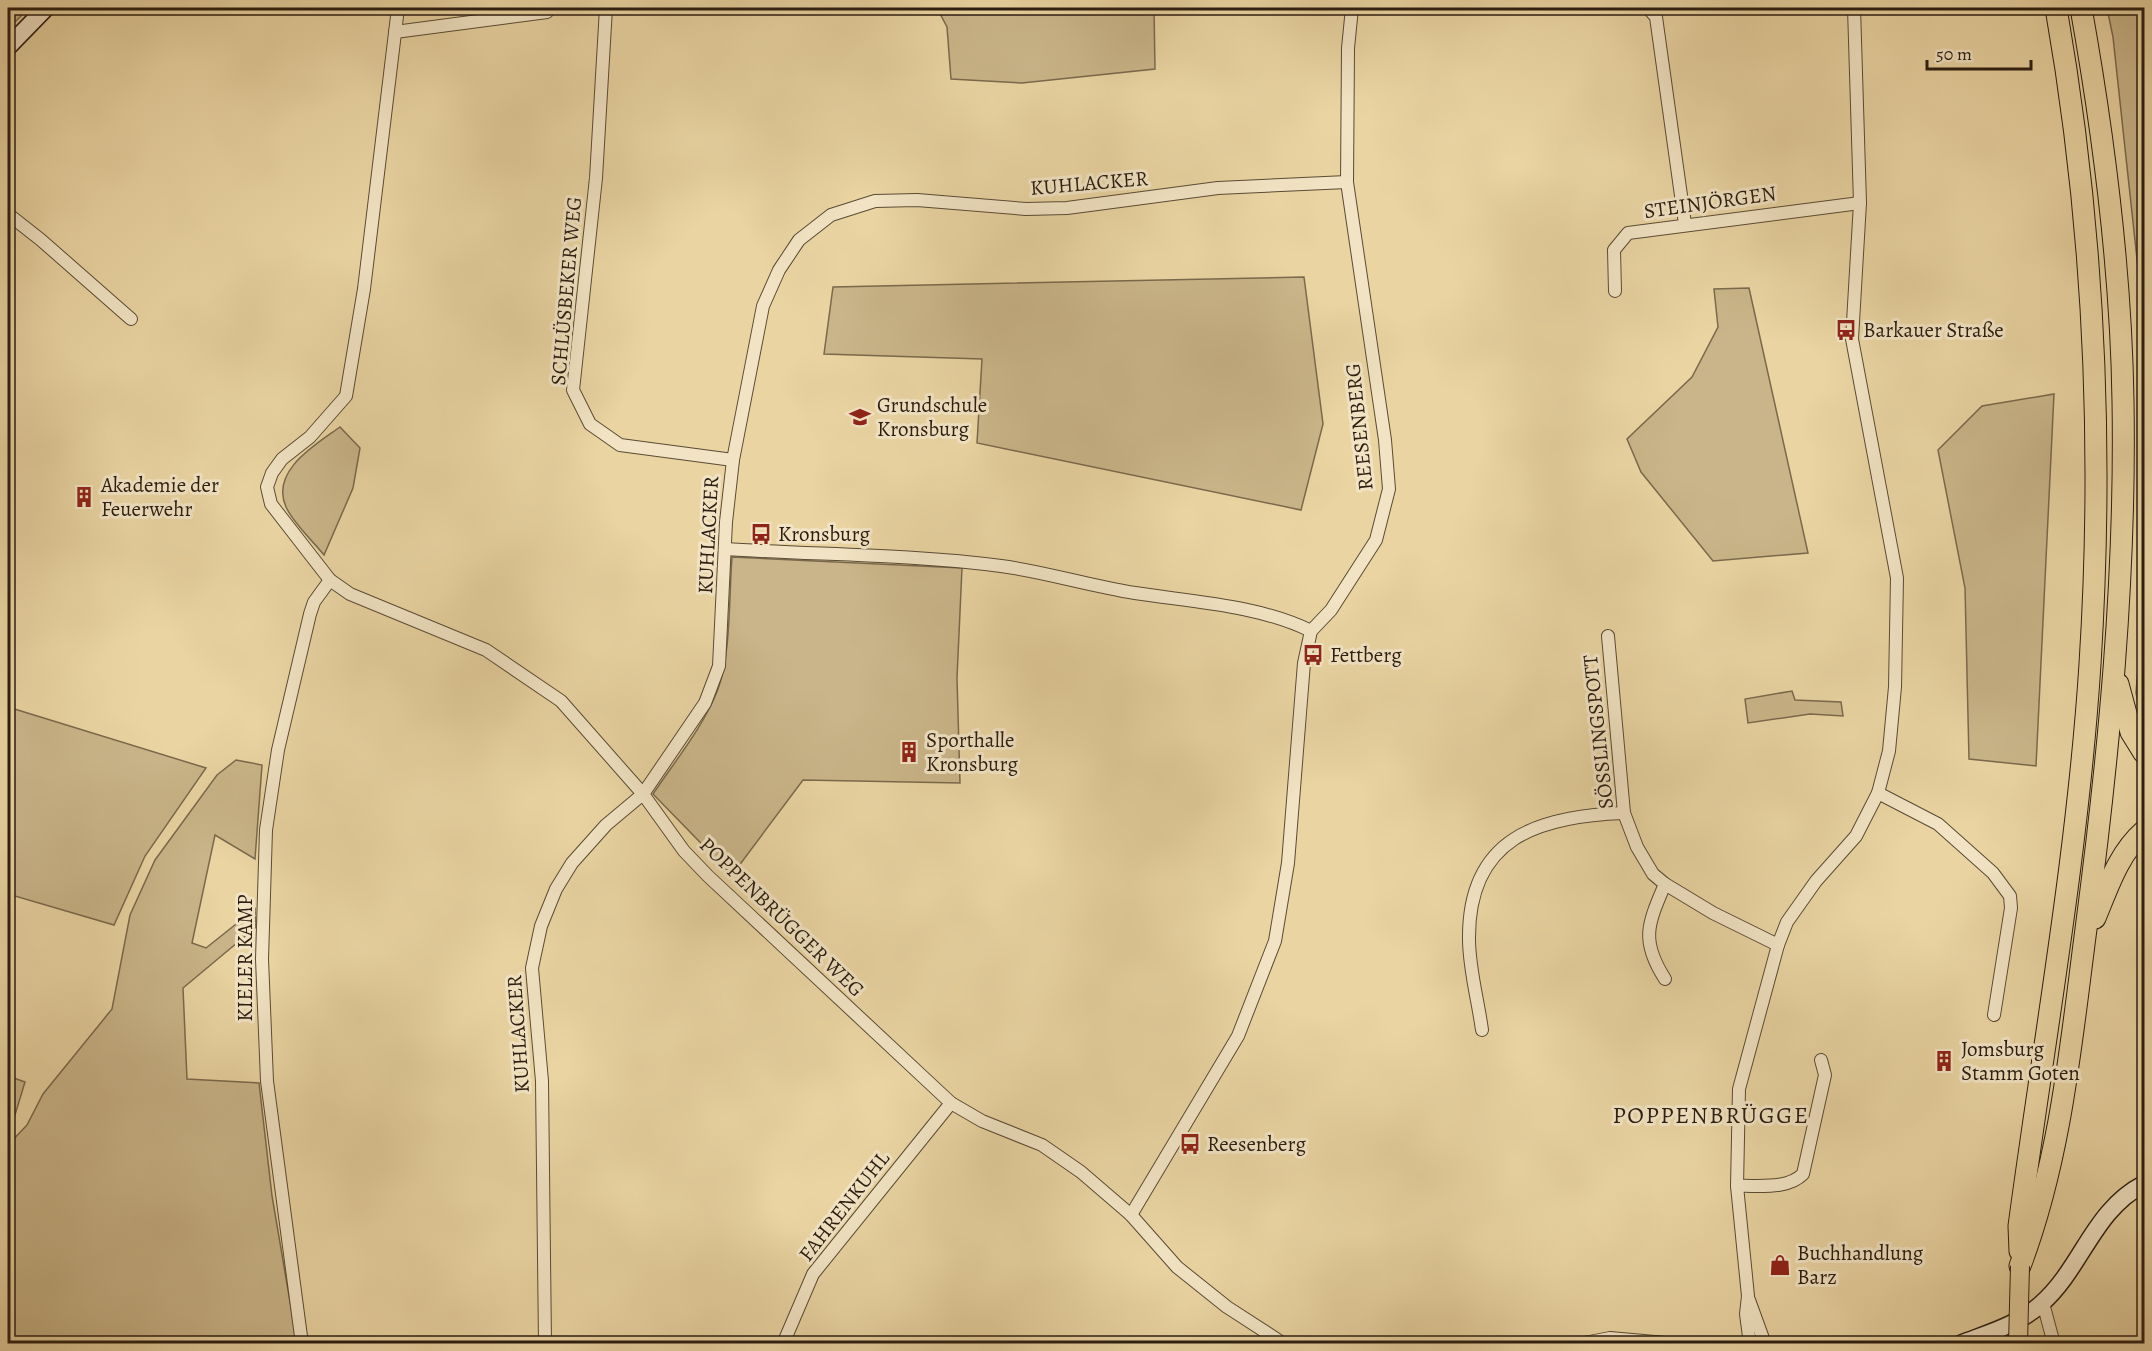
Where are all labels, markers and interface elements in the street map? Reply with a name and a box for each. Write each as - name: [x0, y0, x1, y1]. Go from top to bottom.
- scale bar: [1927, 33, 2030, 71]
- text: 50 m: [1936, 42, 1972, 66]
- street label: KUHLACKER: [1029, 164, 1149, 202]
- street label: STEINJÖRGEN: [1642, 179, 1778, 225]
- street label: SCHLÜSBEKER WEG: [544, 195, 588, 387]
- place label: Barkauer Straße: [1863, 316, 2004, 344]
- bus stop icon: Barkauer Straße: [1834, 318, 1858, 342]
- street label: REESENBERG: [1338, 362, 1380, 492]
- place label: Grundschule Kronsburg: [877, 391, 987, 443]
- school or university icon: Grundschule Kronsburg: [848, 405, 872, 429]
- place label: Akademie der Feuerwehr: [100, 471, 219, 523]
- street label: KUHLACKER: [691, 475, 725, 595]
- building icon: Akademie der Feuerwehr: [72, 485, 96, 509]
- place label: Kronsburg: [778, 520, 871, 548]
- bus stop icon: Kronsburg: [749, 522, 773, 546]
- place label: Fettberg: [1330, 641, 1402, 669]
- bus stop icon: Fettberg: [1301, 643, 1325, 667]
- street label: SÖSSLINGSPOTT: [1576, 653, 1620, 811]
- place label: Sporthalle Kronsburg: [926, 726, 1019, 778]
- building icon: Sporthalle Kronsburg: [897, 740, 921, 764]
- street label: POPPENBRÜGGER WEG: [694, 831, 870, 1003]
- street label: KIELER KAMP: [231, 894, 259, 1022]
- street label: KUHLACKER: [500, 974, 536, 1094]
- place label: Jomsburg Stamm Goten: [1961, 1035, 2080, 1087]
- building icon: Jomsburg Stamm Goten: [1932, 1049, 1956, 1073]
- district label: POPPENBRÜGGE: [1613, 1099, 1809, 1131]
- place label: Reesenberg: [1207, 1130, 1306, 1158]
- bus stop icon: Reesenberg: [1178, 1132, 1202, 1156]
- street label: FAHRENKUHL: [792, 1145, 896, 1267]
- place label: Buchhandlung Barz: [1797, 1239, 1924, 1291]
- shop icon: Buchhandlung Barz: [1768, 1253, 1792, 1277]

